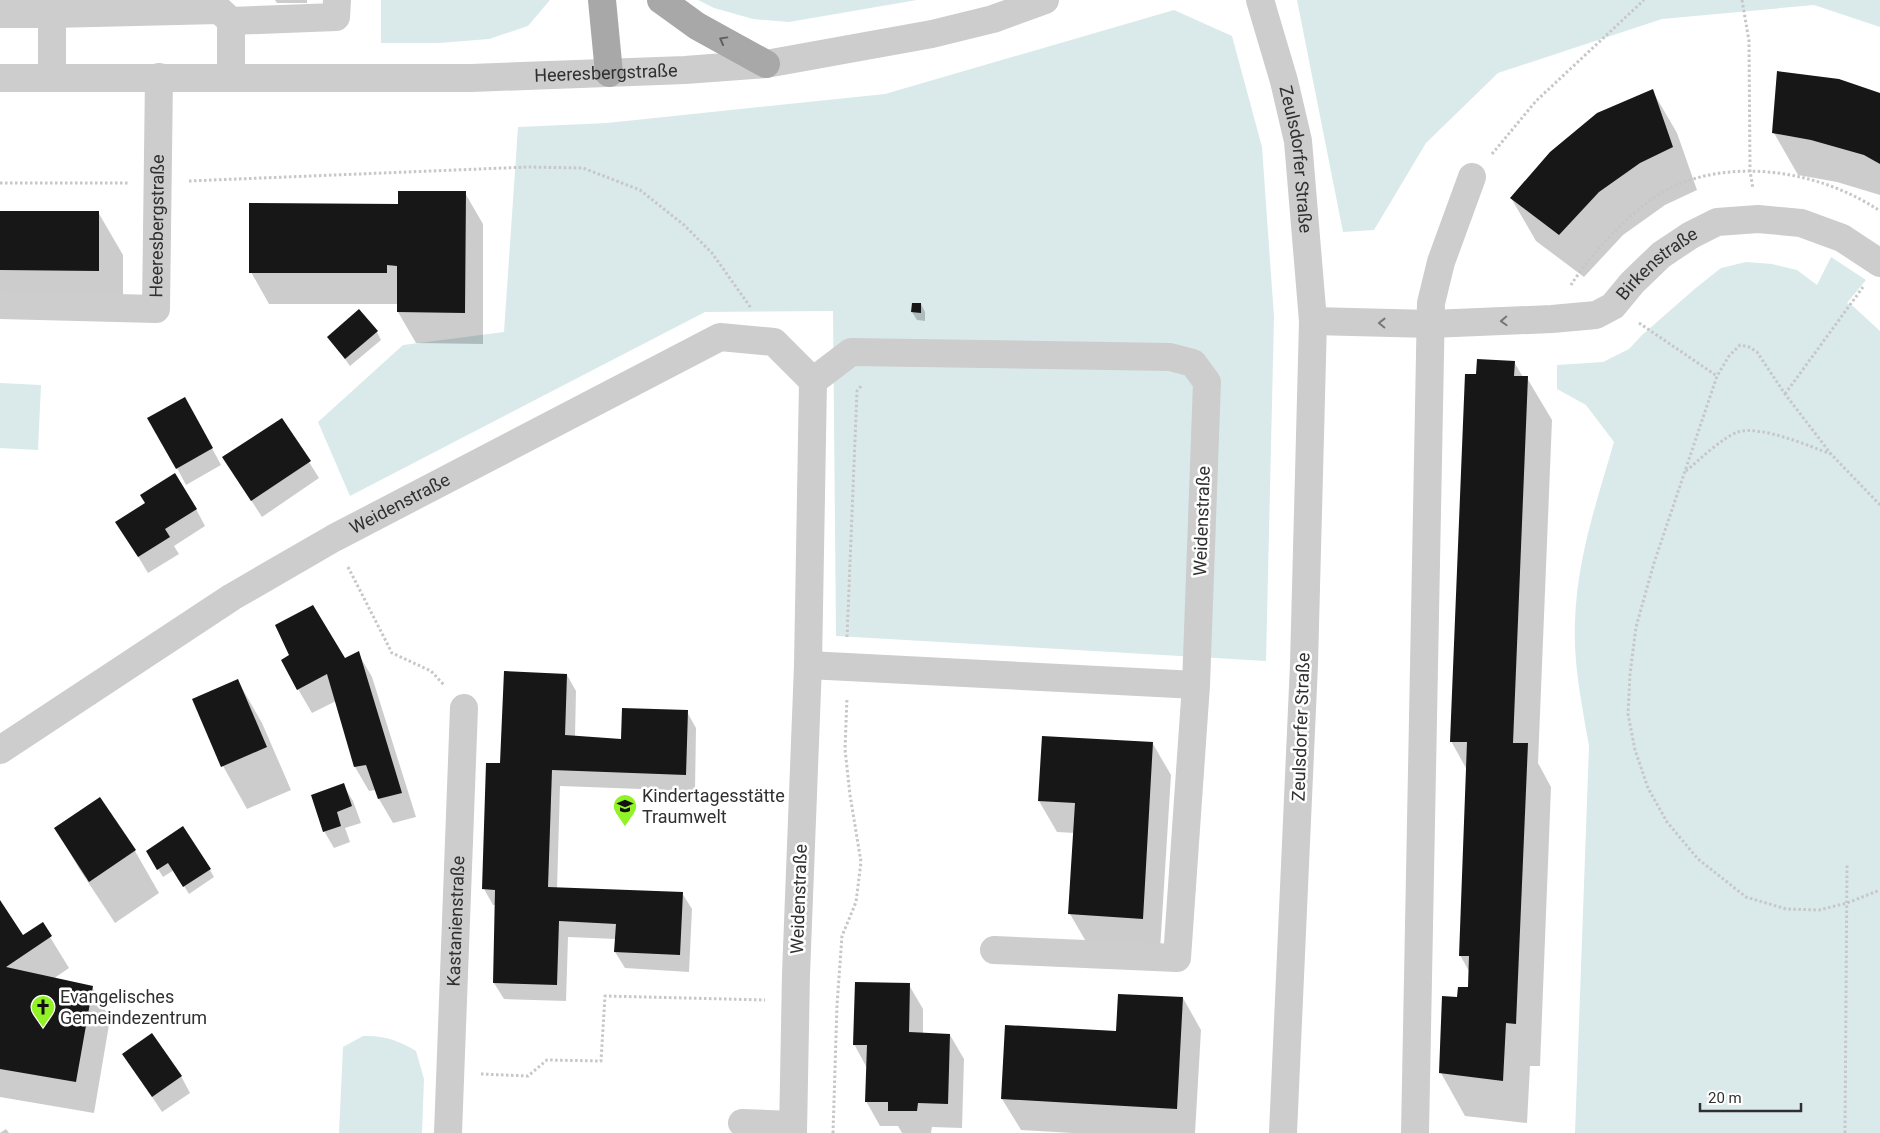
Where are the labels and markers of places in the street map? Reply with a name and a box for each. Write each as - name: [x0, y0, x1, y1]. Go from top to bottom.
- place label: Kindertagesstätte Traumwelt: [642, 785, 785, 827]
- school or university icon: Kindertagesstätte Traumwelt: [612, 793, 638, 827]
- place label: Evangelisches Gemeindezentrum: [60, 986, 207, 1028]
- church icon: Evangelisches Gemeindezentrum: [30, 994, 56, 1028]

